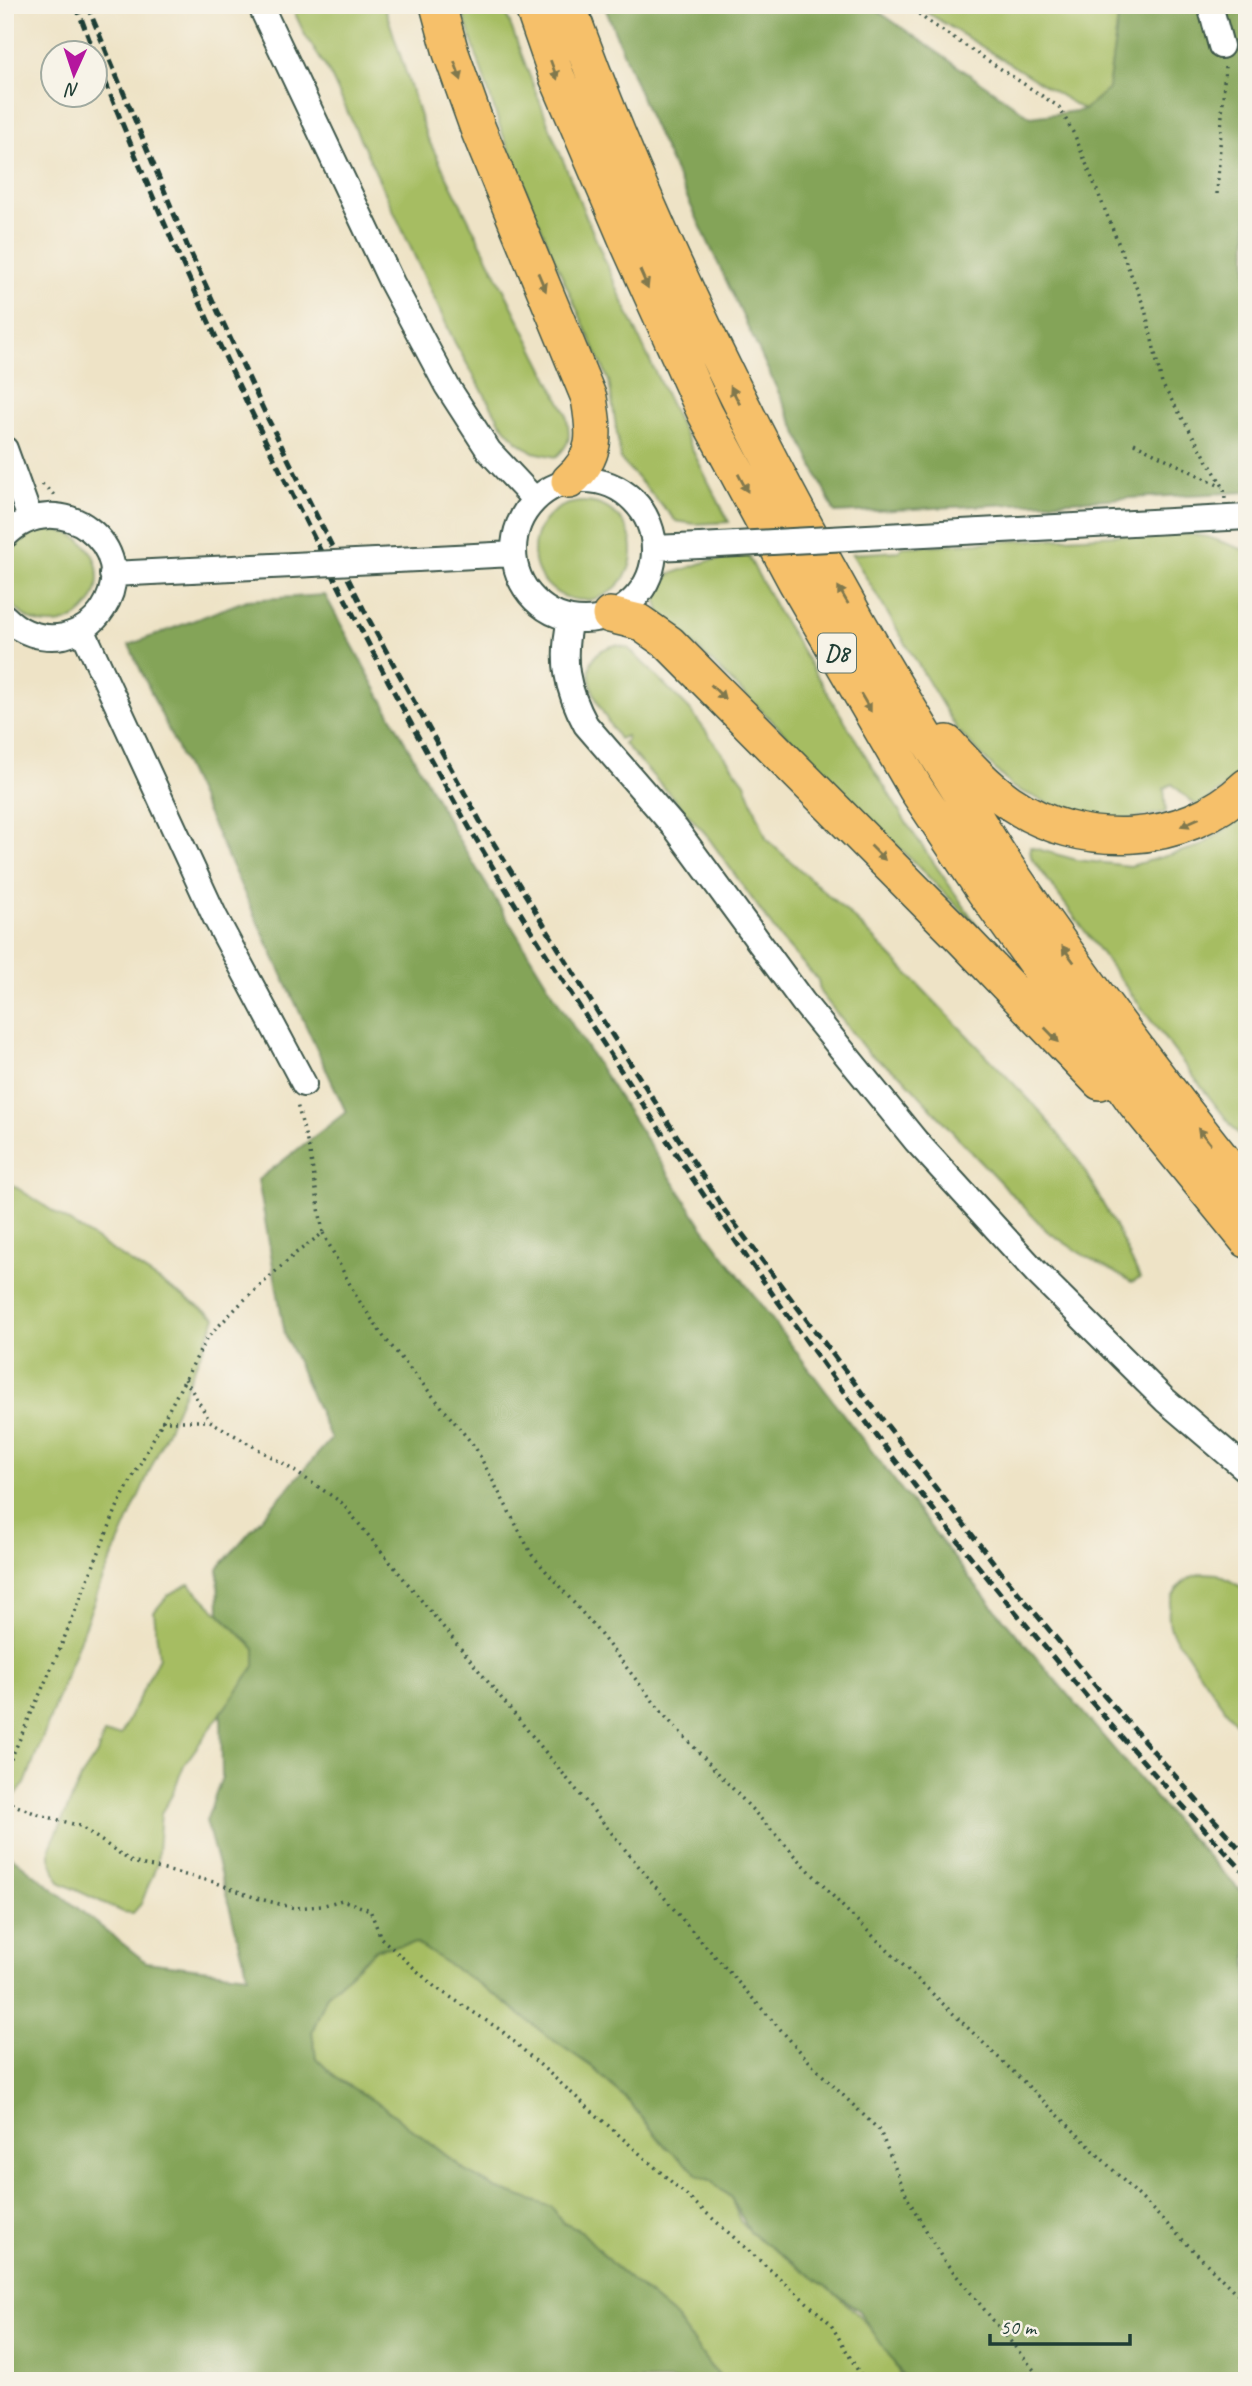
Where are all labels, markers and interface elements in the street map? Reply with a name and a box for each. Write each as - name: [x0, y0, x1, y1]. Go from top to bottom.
- north arrow: [38, 38, 108, 108]
- one-way arrow: [549, 59, 560, 80]
- one-way arrow: [452, 60, 463, 81]
- text: N: [63, 78, 80, 102]
- one-way arrow: [638, 269, 650, 289]
- one-way arrow: [536, 272, 547, 293]
- one-way arrow: [729, 385, 741, 405]
- one-way arrow: [737, 474, 749, 493]
- one-way arrow: [837, 586, 849, 605]
- road number: D8: [818, 634, 856, 673]
- one-way arrow: [709, 683, 726, 700]
- one-way arrow: [860, 693, 872, 713]
- one-way arrow: [1179, 817, 1200, 828]
- one-way arrow: [869, 844, 885, 861]
- one-way arrow: [1062, 945, 1076, 963]
- one-way arrow: [1044, 1026, 1060, 1043]
- one-way arrow: [1197, 1128, 1212, 1145]
- scale bar: [990, 2302, 1130, 2346]
- text: 50 m: [1000, 2314, 1038, 2340]

